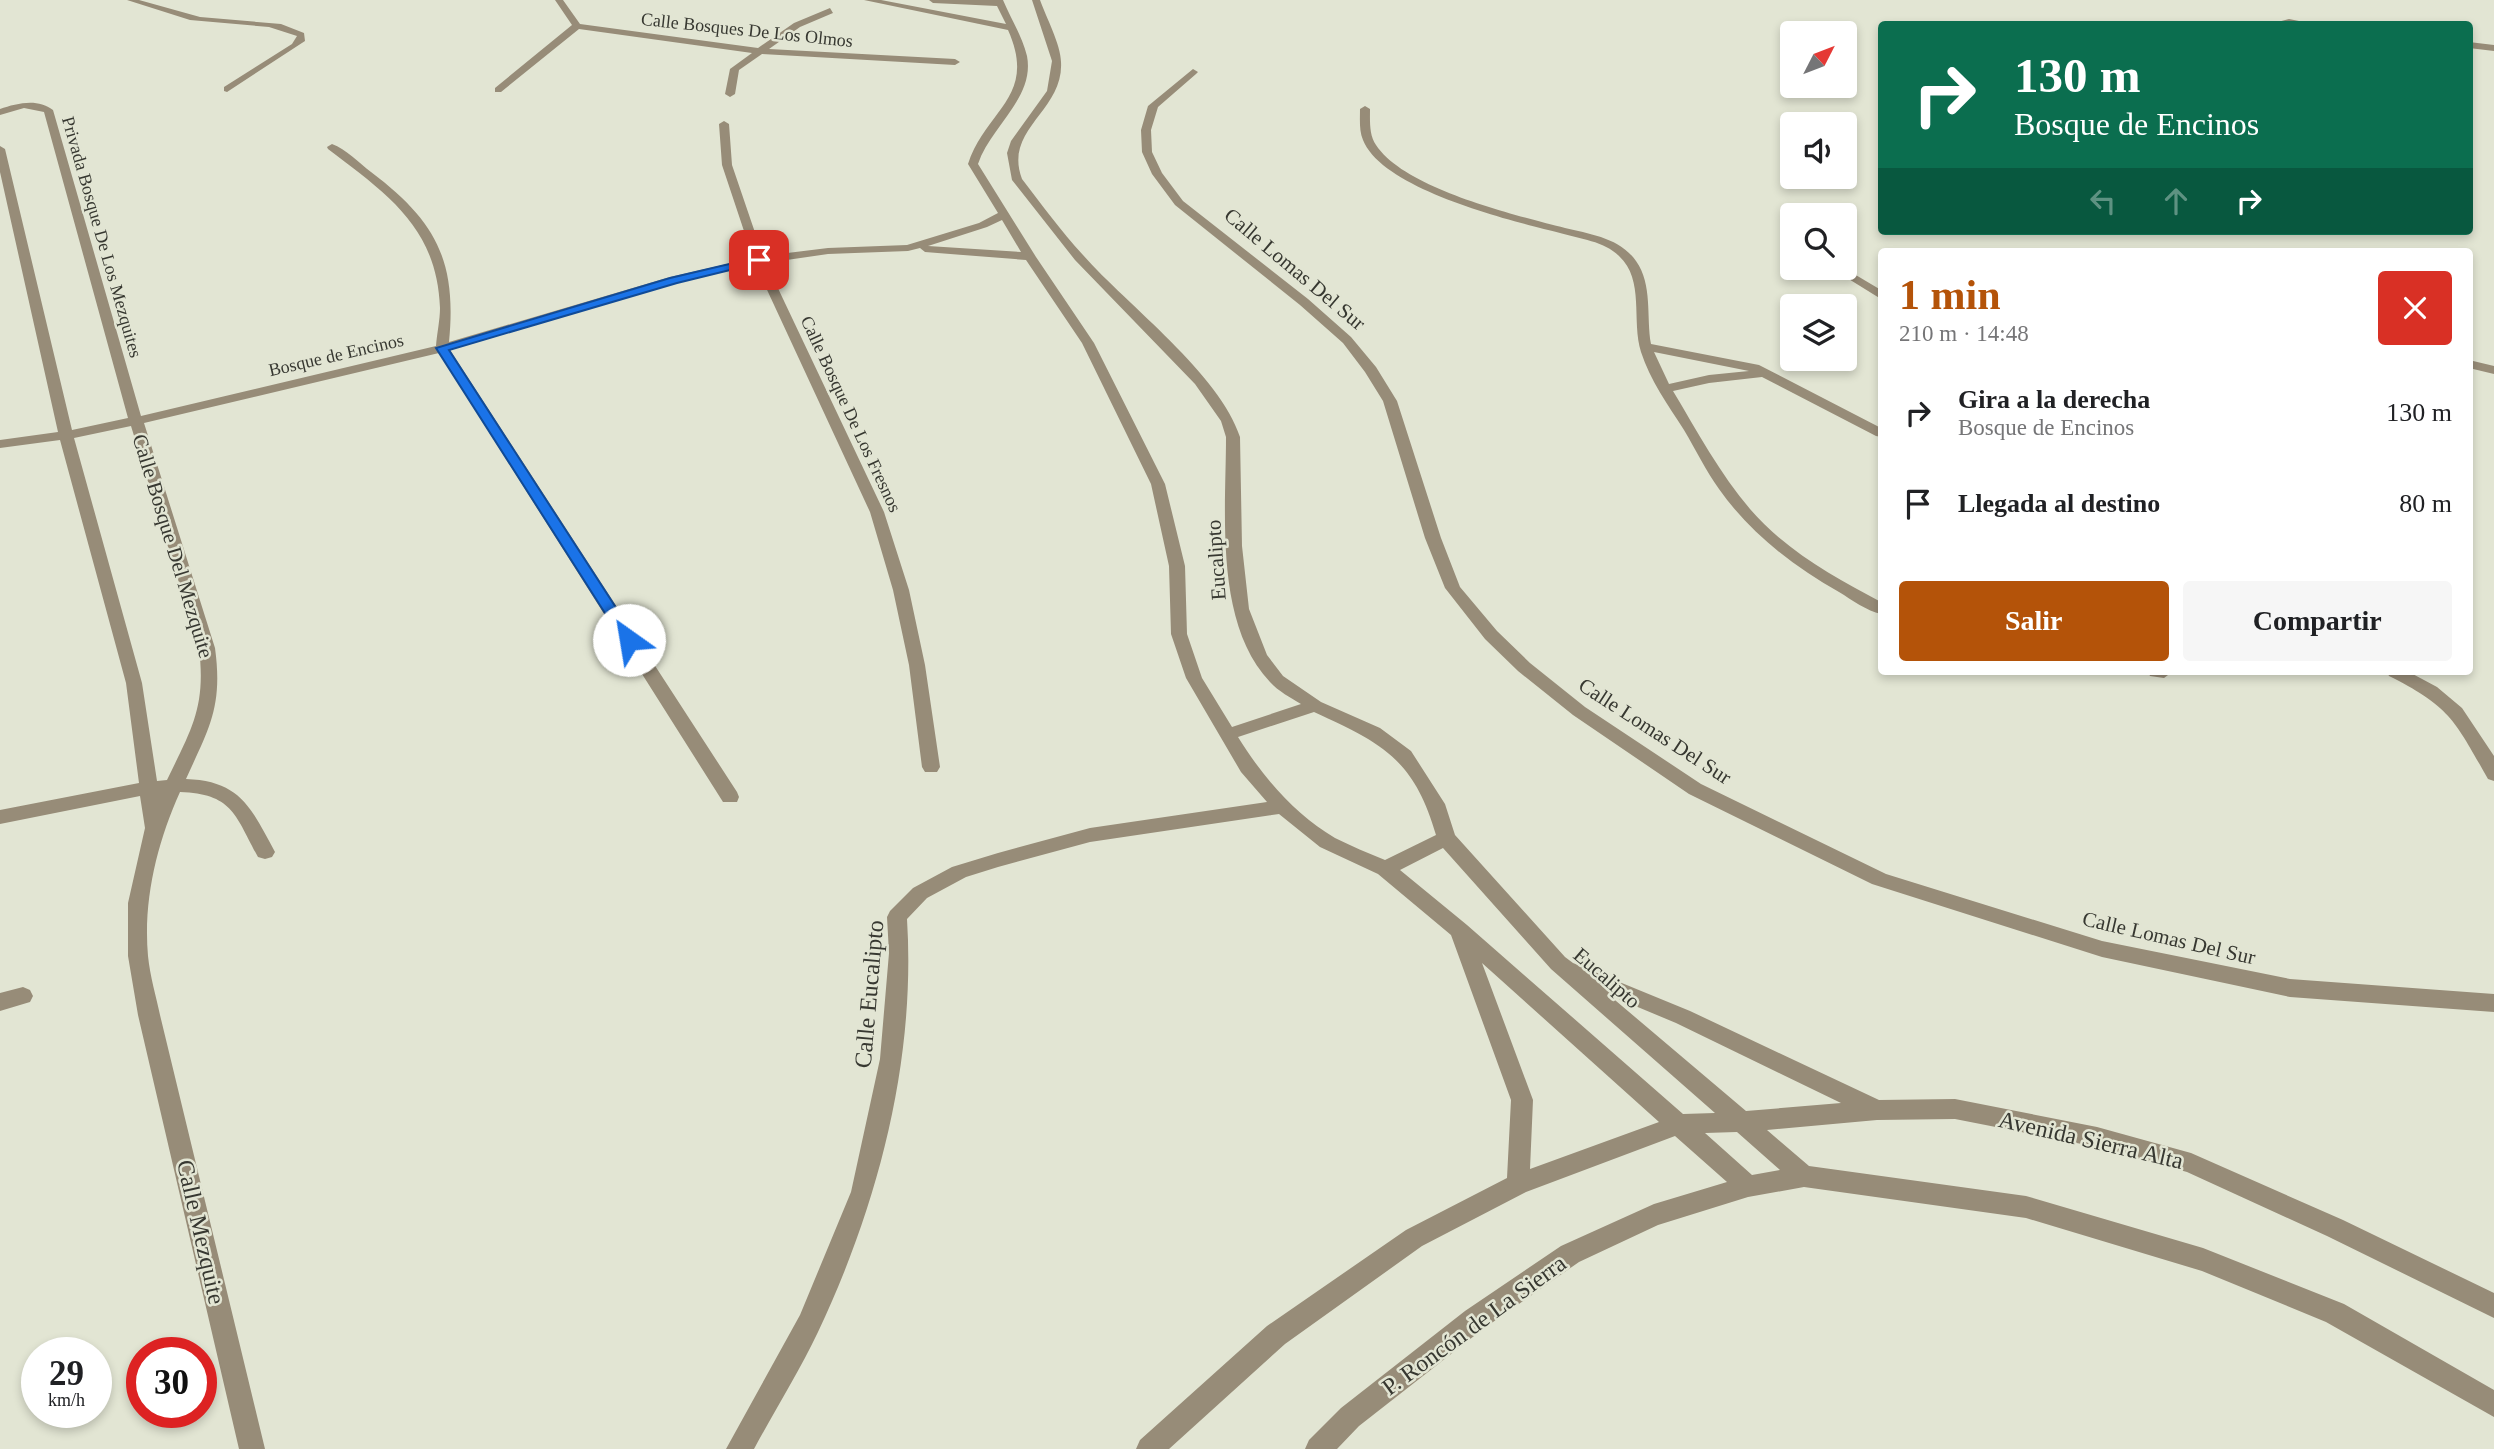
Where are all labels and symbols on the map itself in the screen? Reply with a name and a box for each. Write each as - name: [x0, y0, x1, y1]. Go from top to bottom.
- street label: Calle Bosques De Los Olmos: [640, 9, 854, 51]
- north arrow: [1780, 21, 1857, 98]
- street label: Privada Bosque De Los Mezquites: [58, 114, 146, 360]
- street label: Calle Lomas Del Sur: [1220, 203, 1370, 335]
- pin: [729, 230, 789, 290]
- street label: Calle Bosque De Los Fresnos: [797, 313, 905, 515]
- street label: Bosque de Encinos: [267, 330, 405, 380]
- street label: Calle Bosque Del Mezquite: [128, 431, 218, 661]
- street label: Eucalipto: [1201, 519, 1231, 601]
- position arrow: [592, 603, 666, 677]
- street label: Calle Lomas Del Sur: [1574, 673, 1736, 789]
- street label: Calle Lomas Del Sur: [2080, 906, 2258, 970]
- street label: Calle Eucalipto: [850, 919, 888, 1069]
- street label: Eucalipto: [1569, 943, 1645, 1013]
- street label: Avenida Sierra Alta: [1996, 1106, 2186, 1174]
- street label: Calle Mezquite: [172, 1157, 230, 1307]
- street label: P. Roncón de La Sierra: [1377, 1249, 1571, 1400]
- speed limit sign: 30: [126, 1337, 217, 1428]

